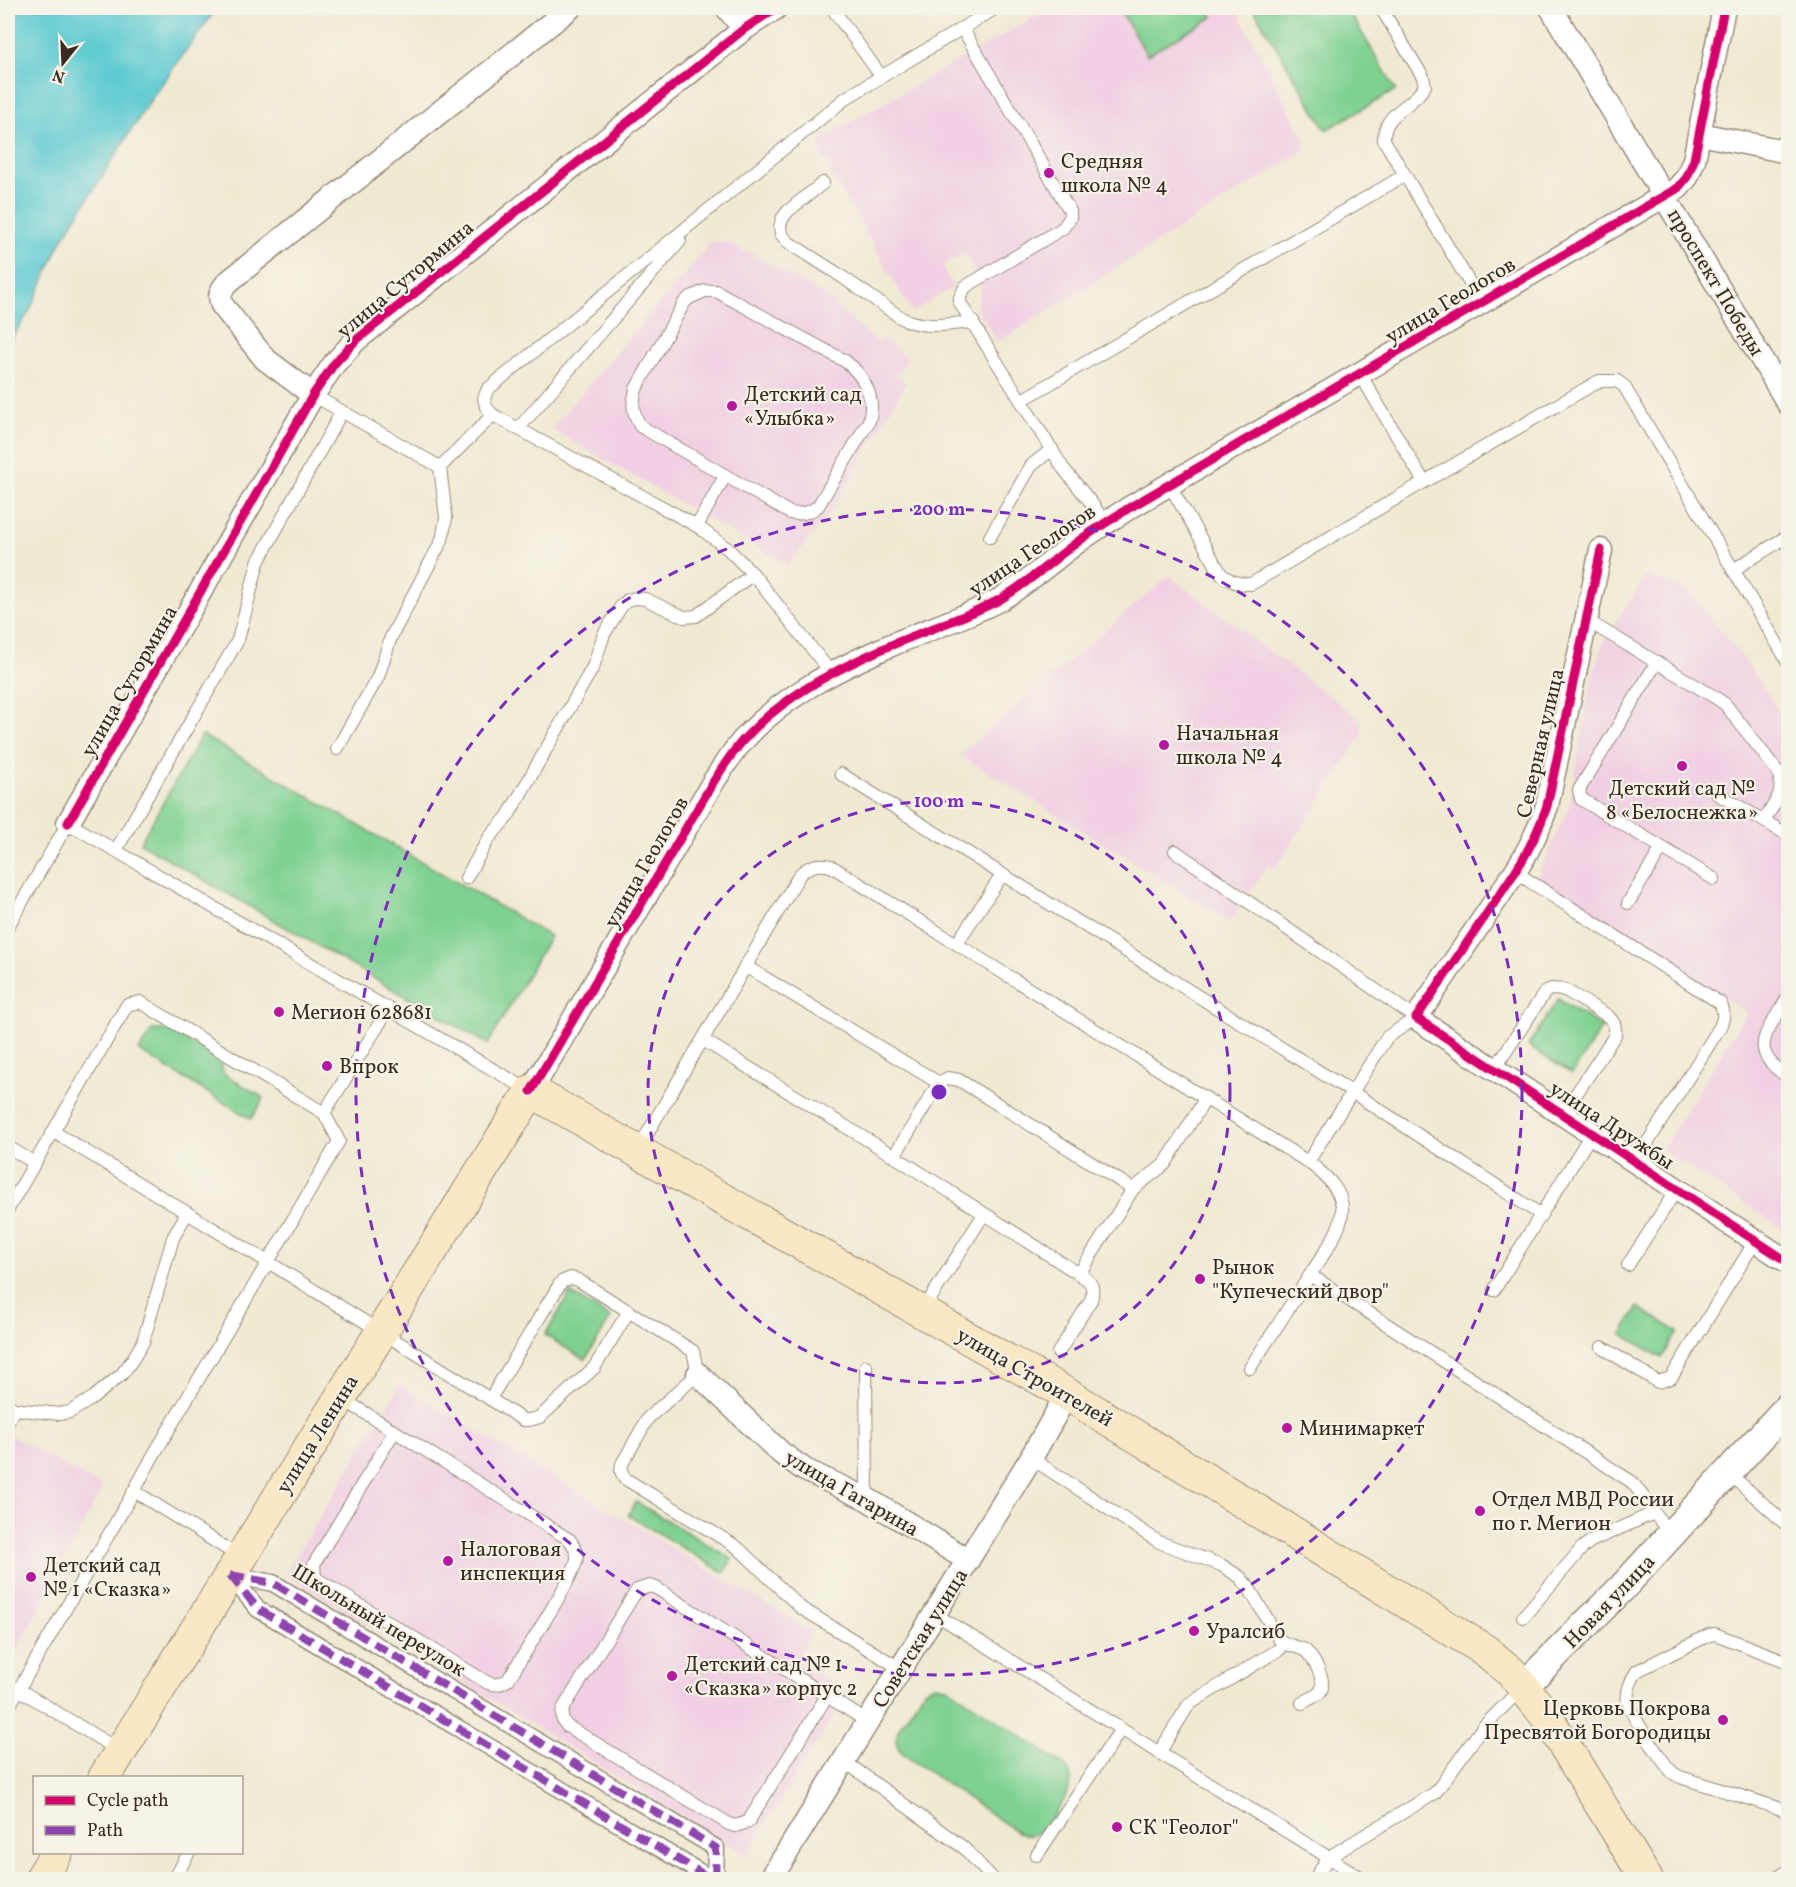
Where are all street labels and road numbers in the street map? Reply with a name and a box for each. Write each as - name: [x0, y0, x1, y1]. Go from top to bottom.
- street label: проспект Победы: [1659, 204, 1770, 362]
- street label: улица Сутормина: [331, 214, 481, 346]
- street label: улица Геологов: [1380, 251, 1521, 352]
- street label: улица Геологов: [964, 498, 1102, 605]
- street label: улица Сутормина: [75, 601, 186, 763]
- street label: Северная улица: [1510, 666, 1573, 821]
- street label: улица Геологов: [598, 792, 697, 934]
- street label: улица Дружбы: [1543, 1075, 1679, 1178]
- street label: улица Строителей: [950, 1322, 1118, 1435]
- street label: улица Ленина: [270, 1370, 367, 1500]
- street label: улица Гагарина: [779, 1444, 924, 1545]
- street label: Новая улица: [1558, 1548, 1663, 1656]
- street label: Школьный переулок: [286, 1558, 471, 1685]
- street label: Советская улица: [867, 1563, 976, 1714]

